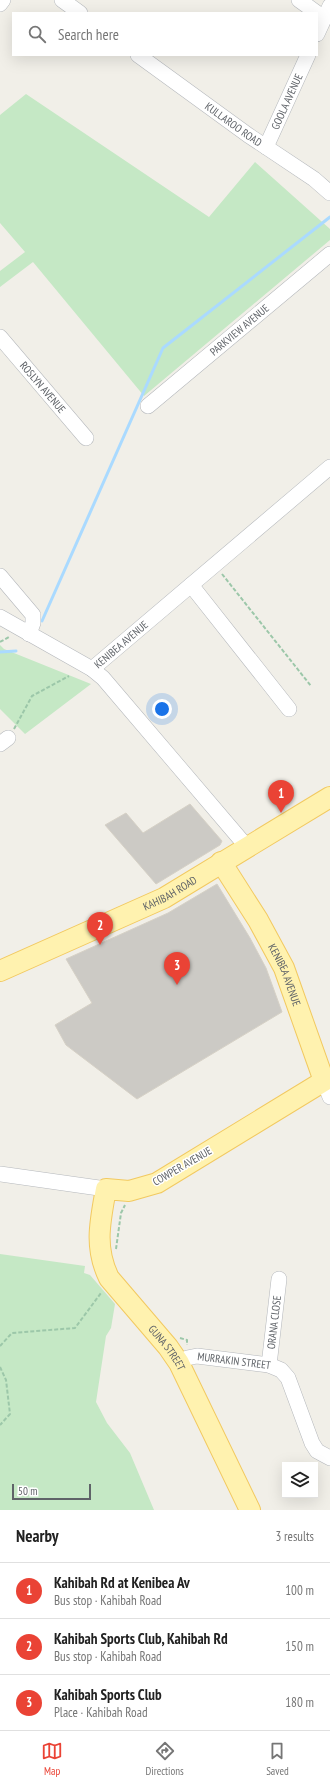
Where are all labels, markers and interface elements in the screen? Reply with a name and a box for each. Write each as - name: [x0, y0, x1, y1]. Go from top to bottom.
- search box: [12, 12, 318, 56]
- icon: search: [26, 23, 48, 45]
- text: Search here: [58, 25, 119, 44]
- street label: GOOLA AVENUE: [268, 71, 306, 132]
- street label: KULLAROO ROAD: [202, 99, 265, 149]
- street label: PARKVIEW AVENUE: [207, 301, 272, 358]
- street label: ROSLYN AVENUE: [17, 359, 69, 416]
- street label: KENIBEA AVENUE: [91, 617, 151, 671]
- your location: [152, 699, 172, 719]
- pin: 1: [268, 780, 294, 813]
- street label: KAHIBAH ROAD: [141, 873, 200, 913]
- pin: 2: [87, 912, 113, 945]
- street label: KENIBEA AVENUE: [265, 941, 304, 1008]
- pin: 3: [164, 952, 190, 985]
- street label: COWPER AVENUE: [150, 1143, 214, 1189]
- street label: ORANA CLOSE: [264, 1294, 284, 1350]
- street label: GUNA STREET: [145, 1322, 189, 1373]
- street label: MURRAKIN STREET: [197, 1349, 272, 1372]
- map controls: [282, 1462, 318, 1498]
- button: layers: [282, 1462, 318, 1498]
- scale bar: [12, 1482, 91, 1501]
- text: 50 m: [18, 1484, 37, 1498]
- text: Nearby: [16, 1525, 59, 1547]
- text: 3 results: [275, 1528, 314, 1545]
- text: Kahibah Rd at Kenibea Av: [54, 1573, 190, 1592]
- text: 1: [26, 1582, 32, 1599]
- text: 100 m: [285, 1582, 314, 1599]
- text: Bus stop · Kahibah Road: [54, 1592, 162, 1609]
- text: Kahibah Sports Club, Kahibah Rd: [54, 1629, 228, 1648]
- text: 2: [26, 1638, 32, 1655]
- text: 150 m: [285, 1638, 314, 1655]
- text: Bus stop · Kahibah Road: [54, 1648, 162, 1665]
- text: Kahibah Sports Club: [54, 1685, 162, 1704]
- text: 3: [26, 1694, 32, 1711]
- text: 180 m: [285, 1694, 314, 1711]
- text: Place · Kahibah Road: [54, 1704, 148, 1721]
- tab: Map: [41, 1740, 63, 1778]
- tab: Directions: [146, 1740, 184, 1778]
- tab: Saved: [266, 1740, 289, 1778]

